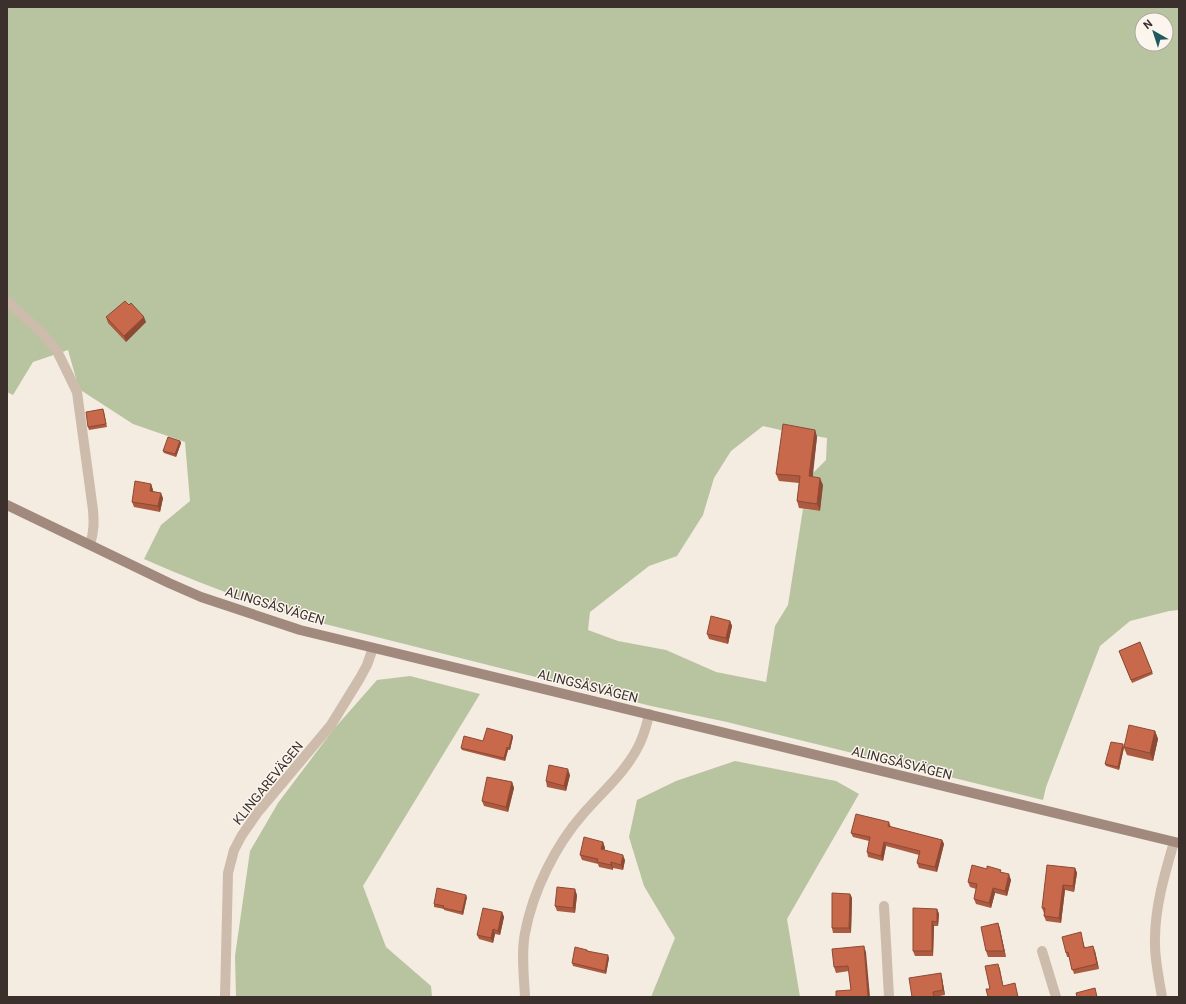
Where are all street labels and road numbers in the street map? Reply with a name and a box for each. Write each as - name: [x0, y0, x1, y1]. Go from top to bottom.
- street label: ALINGSÅSVÄGEN: [224, 583, 327, 628]
- street label: ALINGSÅSVÄGEN: [536, 665, 640, 706]
- street label: KLINGAREVÄGEN: [230, 738, 306, 828]
- street label: ALINGSÅSVÄGEN: [850, 742, 954, 783]

